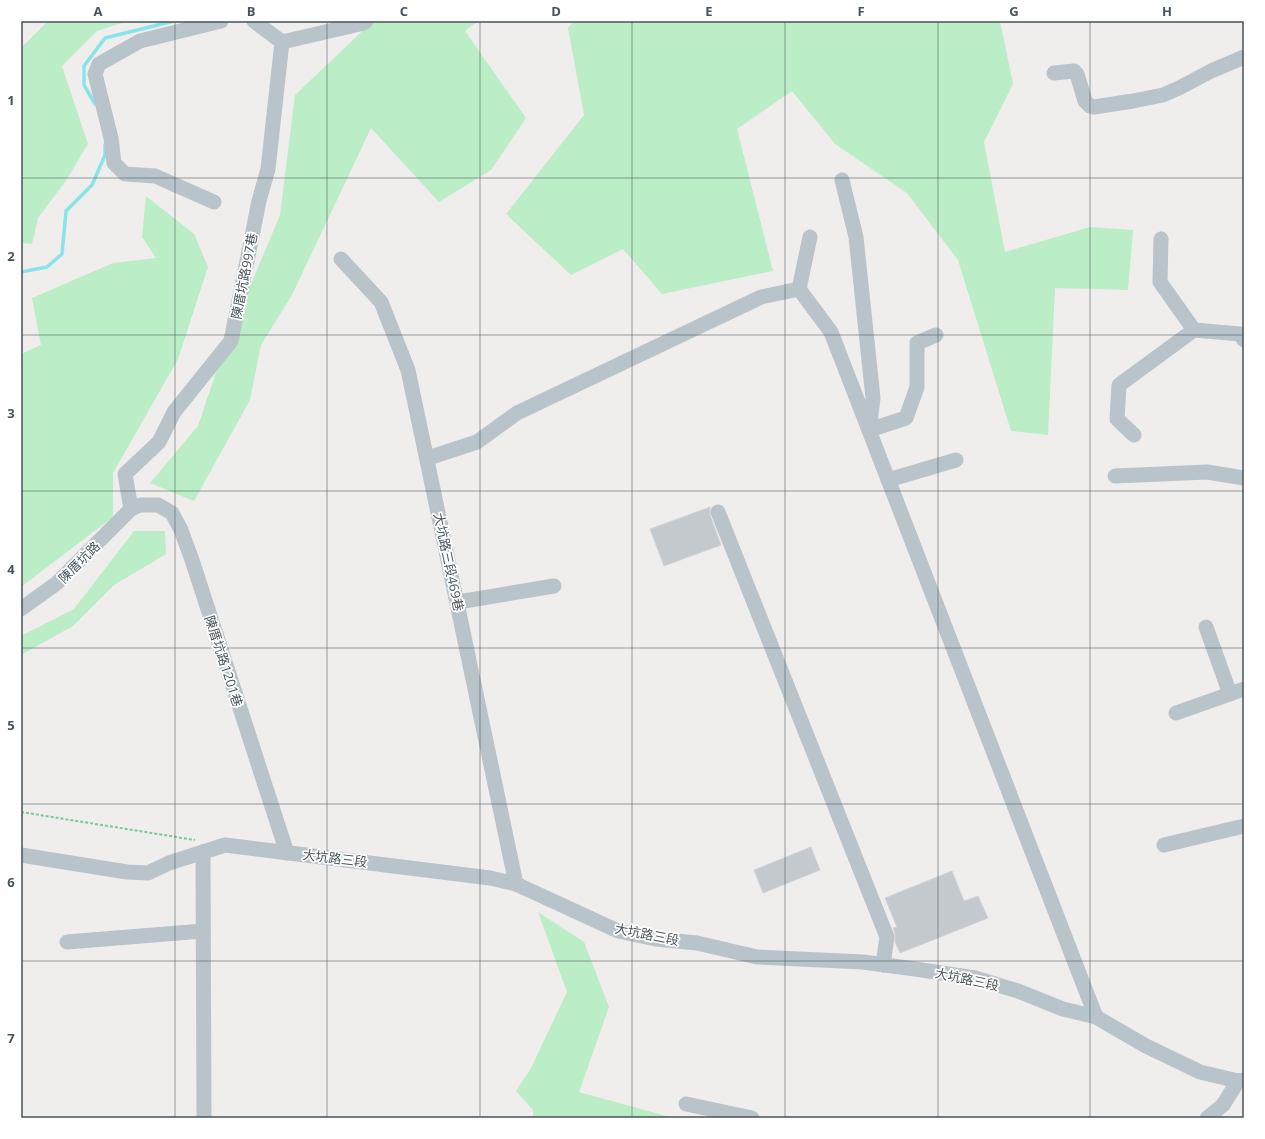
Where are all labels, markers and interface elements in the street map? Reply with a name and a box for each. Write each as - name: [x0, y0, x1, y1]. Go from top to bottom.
- text: A: [94, 2, 103, 20]
- text: B: [247, 2, 256, 20]
- text: C: [400, 2, 408, 20]
- text: D: [551, 2, 561, 20]
- text: E: [705, 2, 713, 20]
- text: F: [857, 2, 865, 20]
- text: G: [1009, 2, 1019, 20]
- text: H: [1162, 2, 1172, 20]
- text: 1: [7, 91, 15, 109]
- street label: 陳厝坑路997巷: [227, 231, 261, 321]
- text: 2: [7, 247, 15, 265]
- text: 3: [7, 404, 15, 422]
- street label: 大坑路三段469巷: [430, 511, 468, 613]
- street label: 陳厝坑路: [54, 537, 104, 587]
- text: 4: [7, 560, 15, 578]
- street label: 陳厝坑路1201巷: [201, 613, 247, 709]
- text: 5: [7, 716, 15, 734]
- street label: 大坑路三段: [302, 845, 368, 871]
- text: 6: [7, 873, 15, 891]
- street label: 大坑路三段: [613, 919, 681, 949]
- street label: 大坑路三段: [933, 963, 1001, 995]
- text: 7: [7, 1029, 15, 1047]

